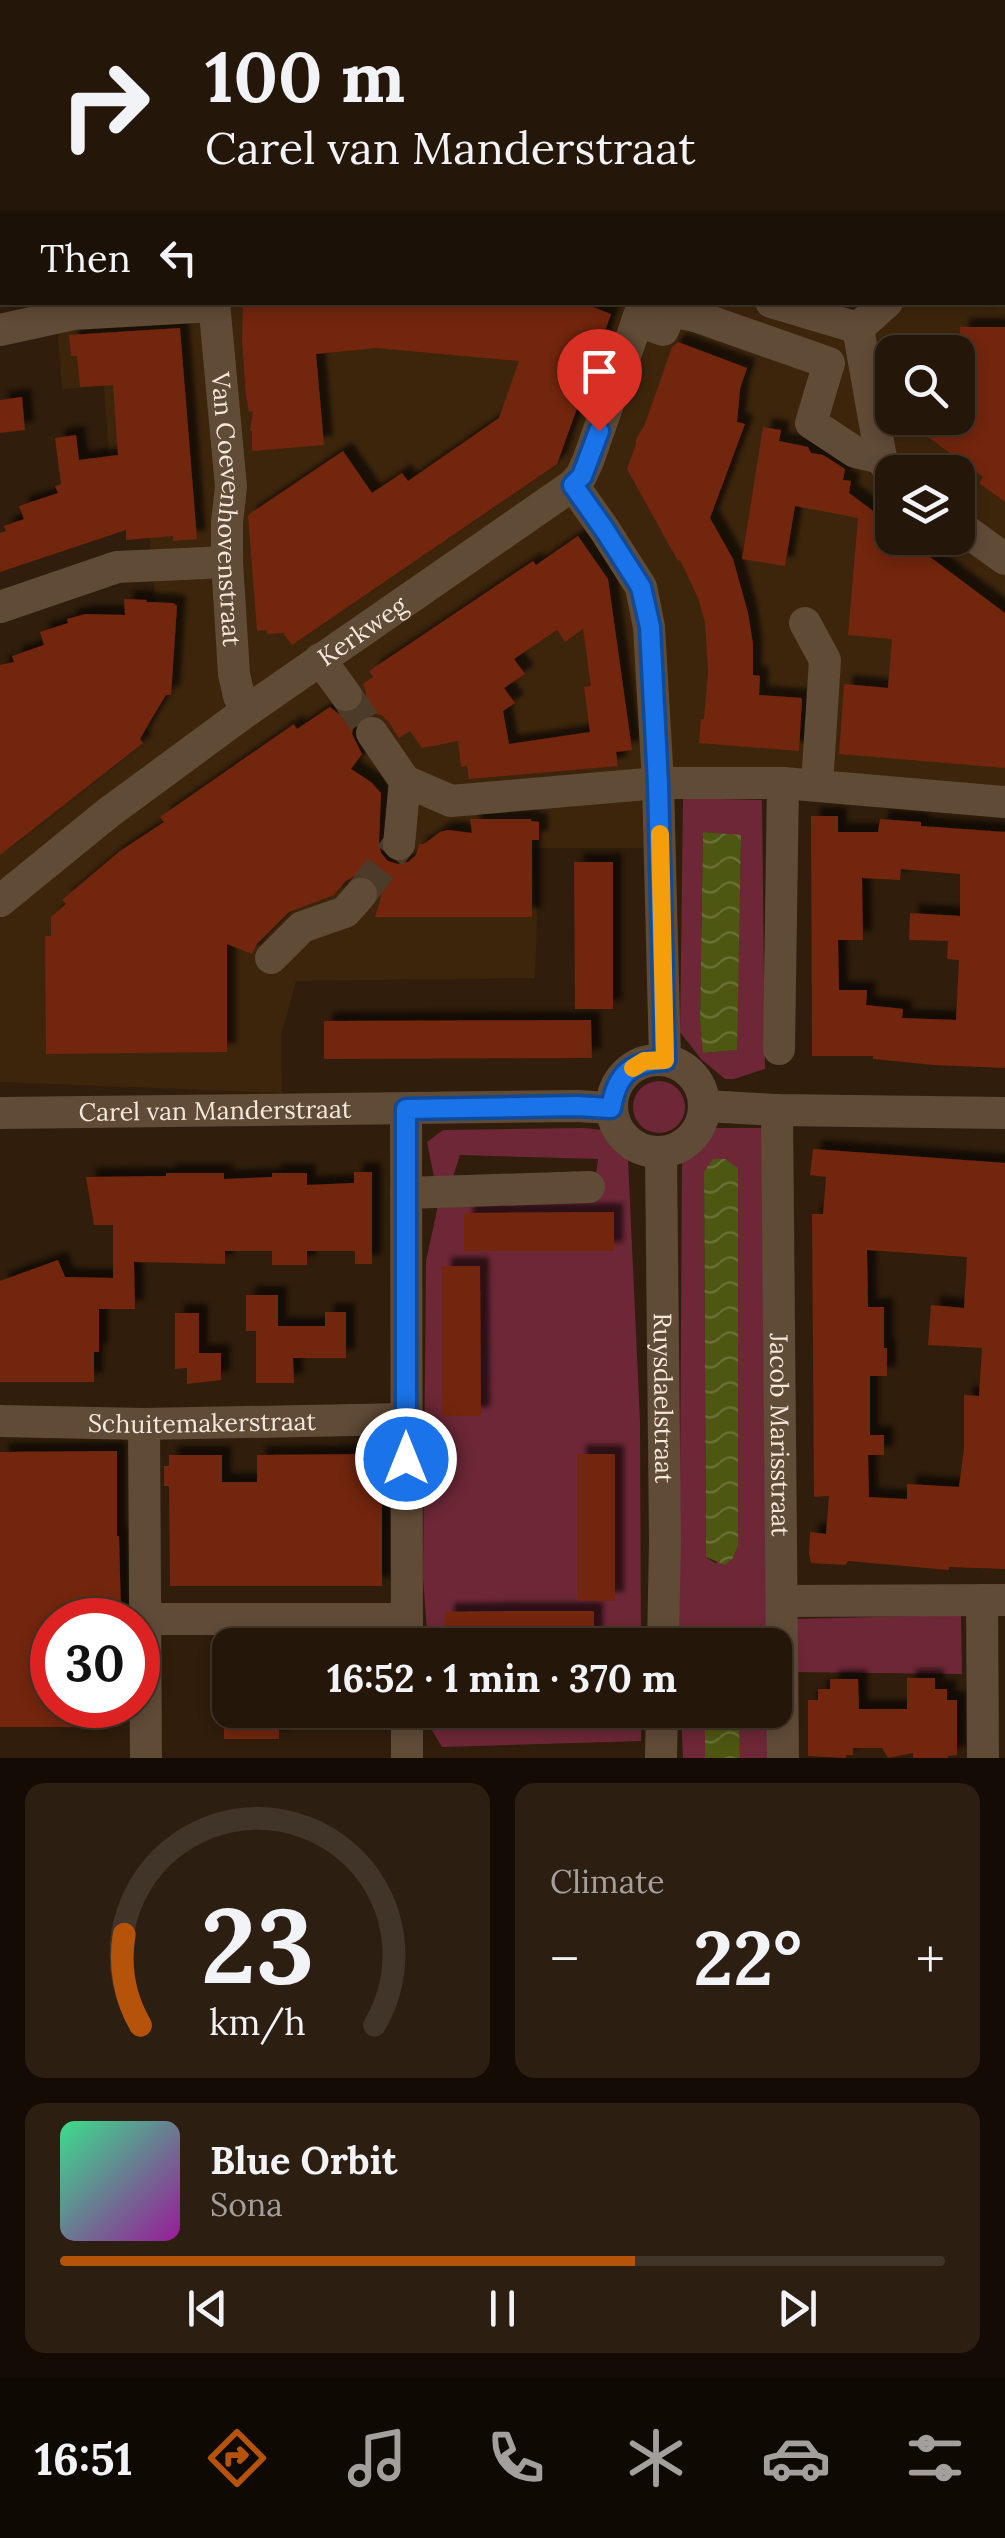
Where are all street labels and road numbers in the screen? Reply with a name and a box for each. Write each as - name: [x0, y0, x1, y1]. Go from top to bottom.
- street label: Van Coevenhovenstraat: [204, 370, 248, 648]
- street label: Kerkweg: [311, 588, 414, 673]
- street label: Carel van Manderstraat: [78, 1093, 352, 1128]
- street label: Ruysdaelstraat: [647, 1312, 680, 1484]
- street label: Jacob Marisstraat: [763, 1332, 797, 1537]
- street label: Schuitemakerstraat: [88, 1405, 317, 1440]

